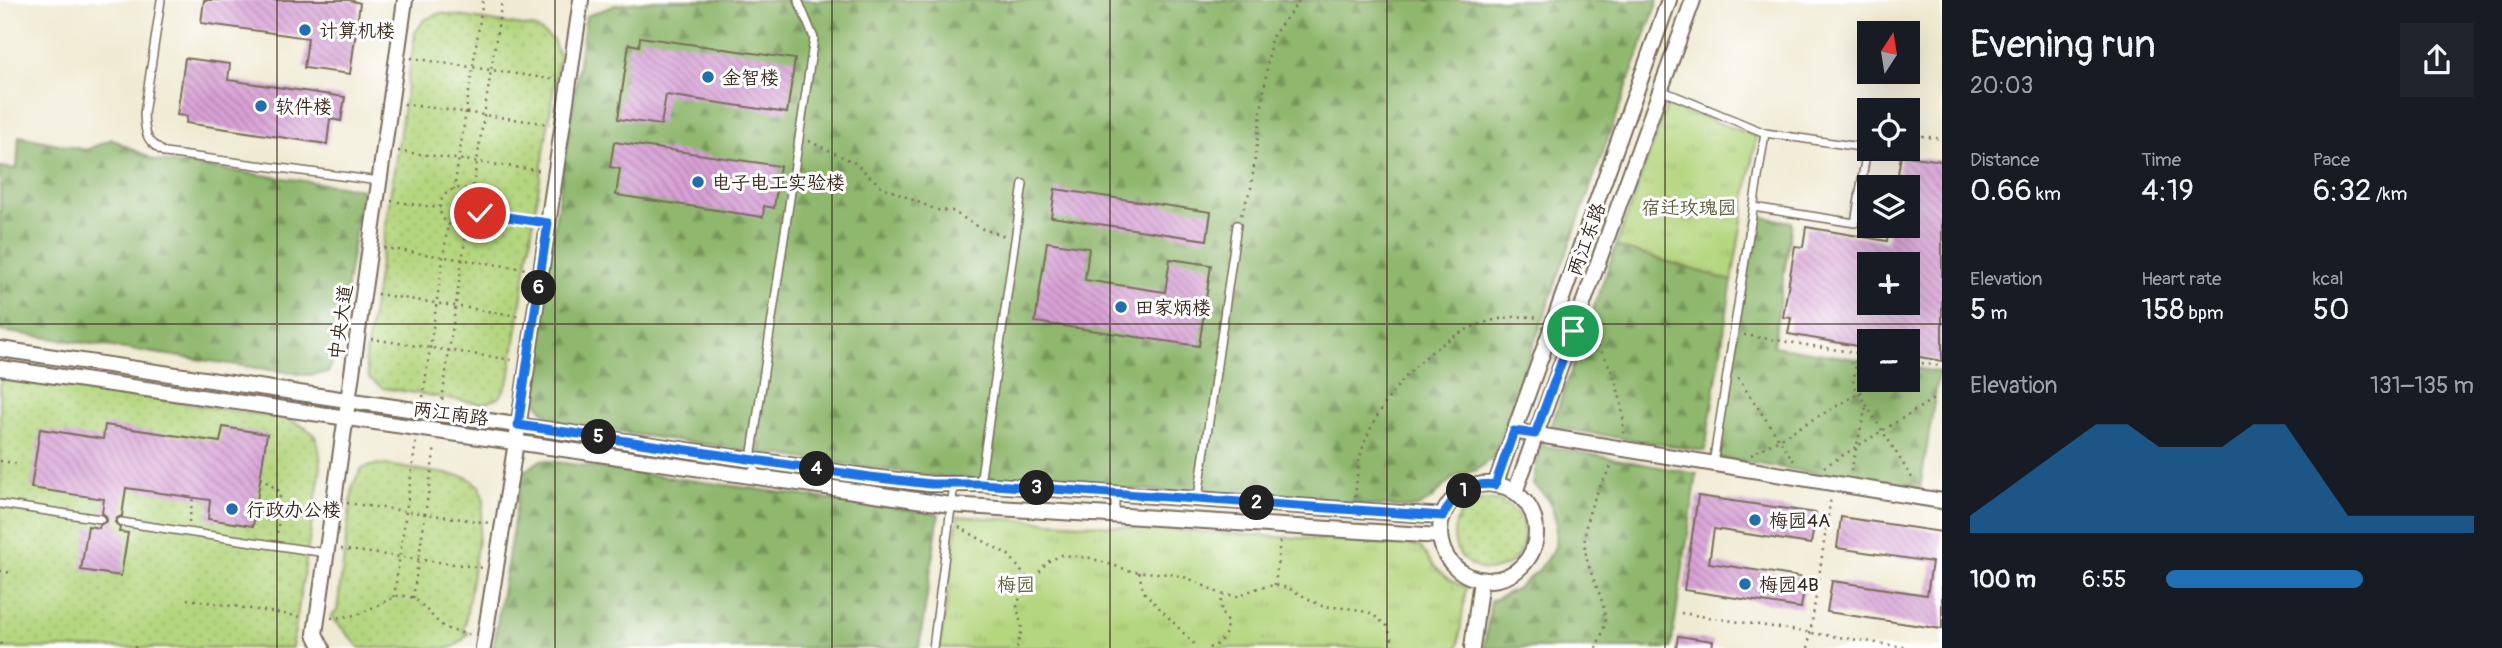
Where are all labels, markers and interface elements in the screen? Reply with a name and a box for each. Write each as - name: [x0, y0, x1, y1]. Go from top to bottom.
- place label: 计算机楼: [319, 19, 395, 43]
- north arrow: [1857, 21, 1920, 84]
- map controls: [1857, 21, 1920, 392]
- text: Evening run: [1970, 21, 2156, 69]
- marker: 计算机楼: [297, 22, 313, 38]
- button: share: [2400, 23, 2474, 97]
- place label: 金智楼: [722, 66, 779, 90]
- marker: 金智楼: [700, 69, 716, 85]
- text: 20:03: [1970, 71, 2033, 100]
- place label: 软件楼: [275, 95, 332, 119]
- marker: 软件楼: [253, 98, 269, 114]
- button: locate: [1857, 98, 1920, 161]
- text: Distance: [1970, 148, 2039, 172]
- text: Time: [2141, 148, 2181, 172]
- text: Pace: [2313, 148, 2350, 172]
- place label: 电子电工实验楼: [712, 171, 845, 195]
- text: 0.66: [1970, 172, 2032, 209]
- text: 4:19: [2141, 172, 2194, 209]
- text: 6:32: [2313, 172, 2372, 209]
- marker: 电子电工实验楼: [690, 174, 706, 190]
- button: layers: [1857, 175, 1920, 238]
- text: km: [2032, 182, 2061, 206]
- text: /km: [2372, 182, 2407, 206]
- pin: [450, 183, 510, 243]
- icon: check: [461, 194, 499, 232]
- park label: 宿迁玫瑰园: [1641, 196, 1737, 220]
- street label: 两江东路: [1563, 200, 1611, 279]
- button: +: [1857, 252, 1920, 315]
- text: Elevation: [1970, 267, 2042, 291]
- text: Heart rate: [2141, 267, 2221, 291]
- text: kcal: [2313, 267, 2344, 291]
- pin: 6: [522, 270, 556, 306]
- text: 6: [533, 275, 544, 299]
- street label: 中央大道: [324, 283, 358, 361]
- text: 5: [1970, 291, 1986, 328]
- text: 158: [2141, 291, 2184, 328]
- text: 50: [2313, 291, 2349, 328]
- place label: 田家炳楼: [1135, 296, 1211, 320]
- marker: 田家炳楼: [1113, 299, 1129, 315]
- pin: [1543, 301, 1603, 361]
- text: m: [1986, 301, 2007, 325]
- text: bpm: [2184, 301, 2224, 325]
- icon: arrive: [1554, 312, 1592, 350]
- button: −: [1857, 329, 1920, 392]
- text: Elevation: [1970, 371, 2058, 400]
- text: 131–135 m: [2370, 371, 2474, 400]
- street label: 两江南路: [412, 397, 490, 431]
- pin: 5: [582, 420, 616, 454]
- text: 5: [593, 424, 604, 448]
- pin: 4: [800, 452, 834, 486]
- text: 4: [811, 456, 822, 480]
- pin: 3: [1020, 470, 1054, 505]
- pin: 1: [1446, 474, 1482, 508]
- text: 3: [1031, 475, 1042, 499]
- text: 1: [1460, 478, 1467, 502]
- pin: 2: [1240, 486, 1274, 520]
- text: 2: [1251, 490, 1262, 514]
- place label: 行政办公楼: [246, 498, 341, 522]
- marker: 行政办公楼: [224, 501, 240, 517]
- place label: 梅园4A: [1769, 509, 1830, 533]
- marker: 梅园4A: [1747, 512, 1763, 528]
- text: 100 m: [1970, 565, 2036, 594]
- text: 6:55: [2082, 565, 2126, 594]
- park label: 梅园: [997, 573, 1035, 597]
- place label: 梅园4B: [1759, 573, 1819, 597]
- marker: 梅园4B: [1737, 576, 1753, 592]

